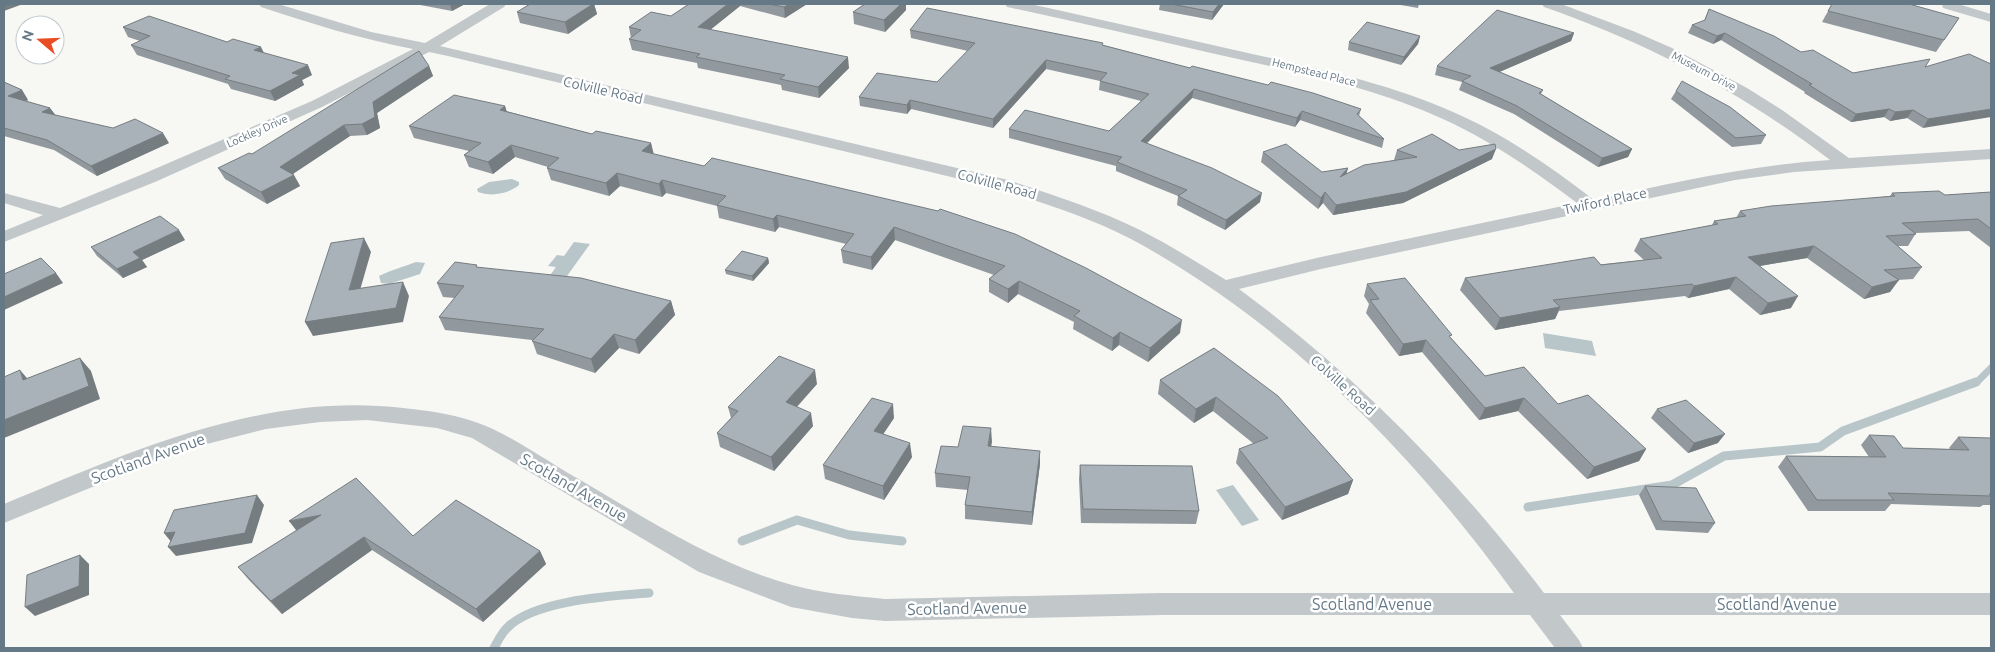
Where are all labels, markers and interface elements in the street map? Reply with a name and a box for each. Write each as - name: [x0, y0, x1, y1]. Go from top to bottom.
- north arrow: [15, 15, 65, 65]
- text: N: [18, 28, 37, 43]
- street label: Museum Drive: [1670, 49, 1738, 93]
- street label: Hempstead Place: [1271, 56, 1357, 88]
- street label: Colville Road: [562, 73, 644, 107]
- street label: Lockley Drive: [225, 112, 289, 150]
- street label: Colville Road: [956, 166, 1038, 202]
- street label: Twiford Place: [1562, 184, 1648, 218]
- street label: Colville Road: [1307, 352, 1379, 418]
- street label: Scotland Avenue: [89, 429, 207, 487]
- street label: Scotland Avenue: [518, 449, 630, 525]
- street label: Scotland Avenue: [1312, 595, 1432, 613]
- street label: Scotland Avenue: [1717, 595, 1837, 613]
- street label: Scotland Avenue: [907, 598, 1027, 618]

